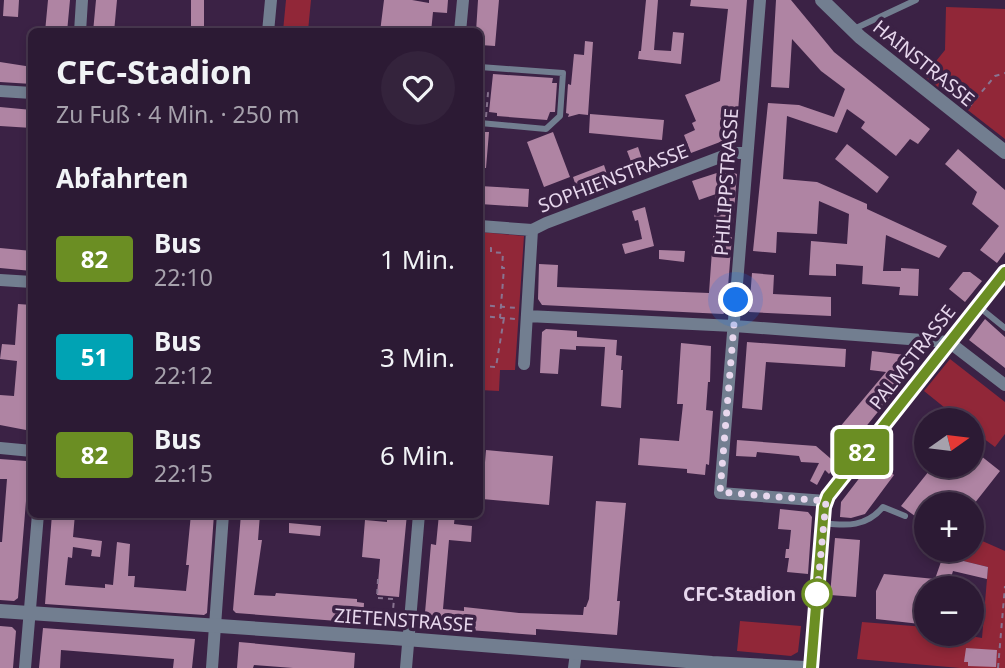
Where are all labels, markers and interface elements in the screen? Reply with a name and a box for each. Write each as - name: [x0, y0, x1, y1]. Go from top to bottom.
- street label: HAINSTRASSE: [868, 14, 980, 112]
- text: CFC-Stadion: [56, 49, 252, 94]
- button: heart: [381, 51, 455, 125]
- text: Zu Fuß · 4 Min. · 250 m: [56, 98, 300, 130]
- street label: PHILIPPSTRASSE: [708, 107, 744, 257]
- street label: SOPHIENSTRASSE: [534, 137, 692, 219]
- text: Abfahrten: [56, 160, 188, 196]
- text: Bus: [154, 225, 201, 261]
- text: 1 Min.: [380, 241, 455, 277]
- text: 82: [81, 242, 108, 275]
- text: 22:10: [154, 261, 213, 293]
- your location: [718, 282, 753, 317]
- street label: PALMSTRASSE: [863, 299, 961, 415]
- text: Bus: [154, 323, 201, 359]
- text: 3 Min.: [380, 339, 455, 375]
- text: 51: [81, 340, 108, 373]
- text: 22:12: [154, 359, 213, 391]
- north arrow: [914, 408, 984, 478]
- map controls: [914, 408, 984, 646]
- text: Bus: [154, 421, 201, 457]
- line badge: 82: [830, 429, 894, 475]
- text: 82: [848, 435, 876, 468]
- text: 6 Min.: [380, 437, 455, 473]
- text: 82: [81, 438, 108, 471]
- text: 22:15: [154, 457, 213, 489]
- button: +: [914, 492, 984, 562]
- button: −: [914, 576, 984, 646]
- marker: CFC-Stadion: [802, 579, 832, 609]
- place label: CFC-Stadion: [683, 581, 796, 607]
- street label: ZIETENSTRASSE: [333, 602, 475, 638]

